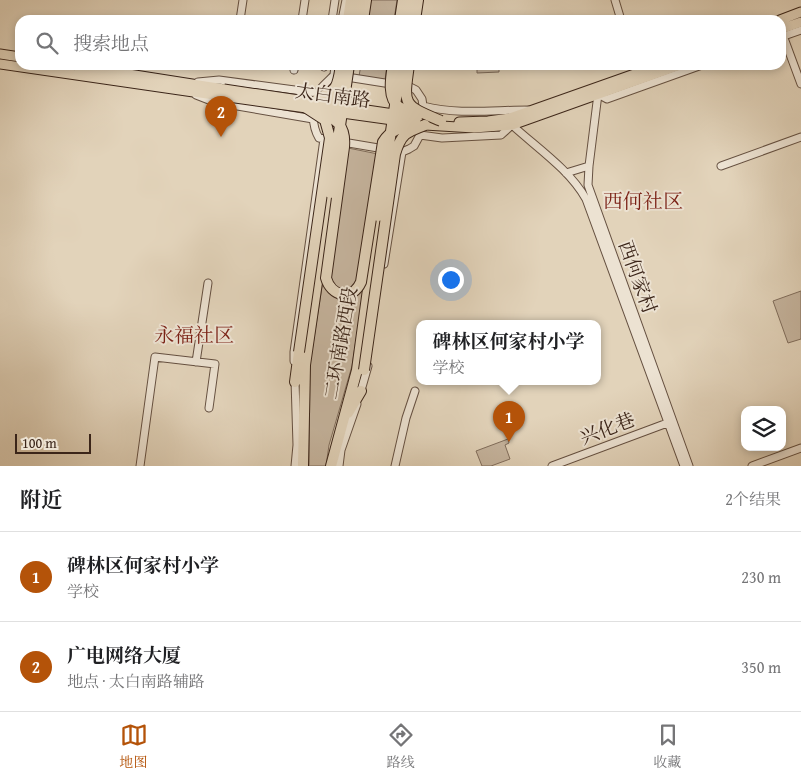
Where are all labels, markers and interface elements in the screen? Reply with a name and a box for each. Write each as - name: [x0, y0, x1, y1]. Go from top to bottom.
- search box: [15, 15, 786, 70]
- icon: search: [33, 29, 61, 57]
- text: 搜索地点: [73, 29, 149, 57]
- street label: 太白南路: [293, 76, 373, 114]
- pin: 2: [205, 96, 237, 137]
- district label: 西何社区: [603, 186, 683, 215]
- street label: 西何家村: [612, 236, 664, 318]
- your location: [438, 267, 464, 293]
- street label: 二环南路西段: [316, 284, 364, 402]
- district label: 永福社区: [154, 320, 234, 349]
- popup: [416, 320, 601, 385]
- text: 碑林区何家村小学: [432, 327, 585, 355]
- text: 学校: [432, 355, 465, 379]
- pin: 1: [493, 401, 525, 442]
- street label: 兴化巷: [575, 405, 639, 451]
- map controls: [741, 406, 786, 451]
- button: layers: [741, 406, 786, 451]
- scale bar: [15, 431, 91, 454]
- text: 100 m: [22, 433, 57, 453]
- text: 附近: [20, 484, 62, 515]
- text: 2个结果: [725, 487, 781, 511]
- text: 碑林区何家村小学: [67, 551, 219, 579]
- text: 1: [32, 565, 40, 589]
- text: 230 m: [741, 565, 781, 589]
- text: 学校: [67, 579, 99, 603]
- text: 广电网络大厦: [67, 641, 181, 669]
- text: 2: [32, 655, 40, 679]
- text: 350 m: [741, 655, 781, 679]
- text: 地点 · 太白南路辅路: [67, 669, 205, 693]
- tab: 地图: [120, 721, 148, 772]
- tab: 路线: [387, 721, 415, 772]
- tab: 收藏: [654, 721, 682, 772]

